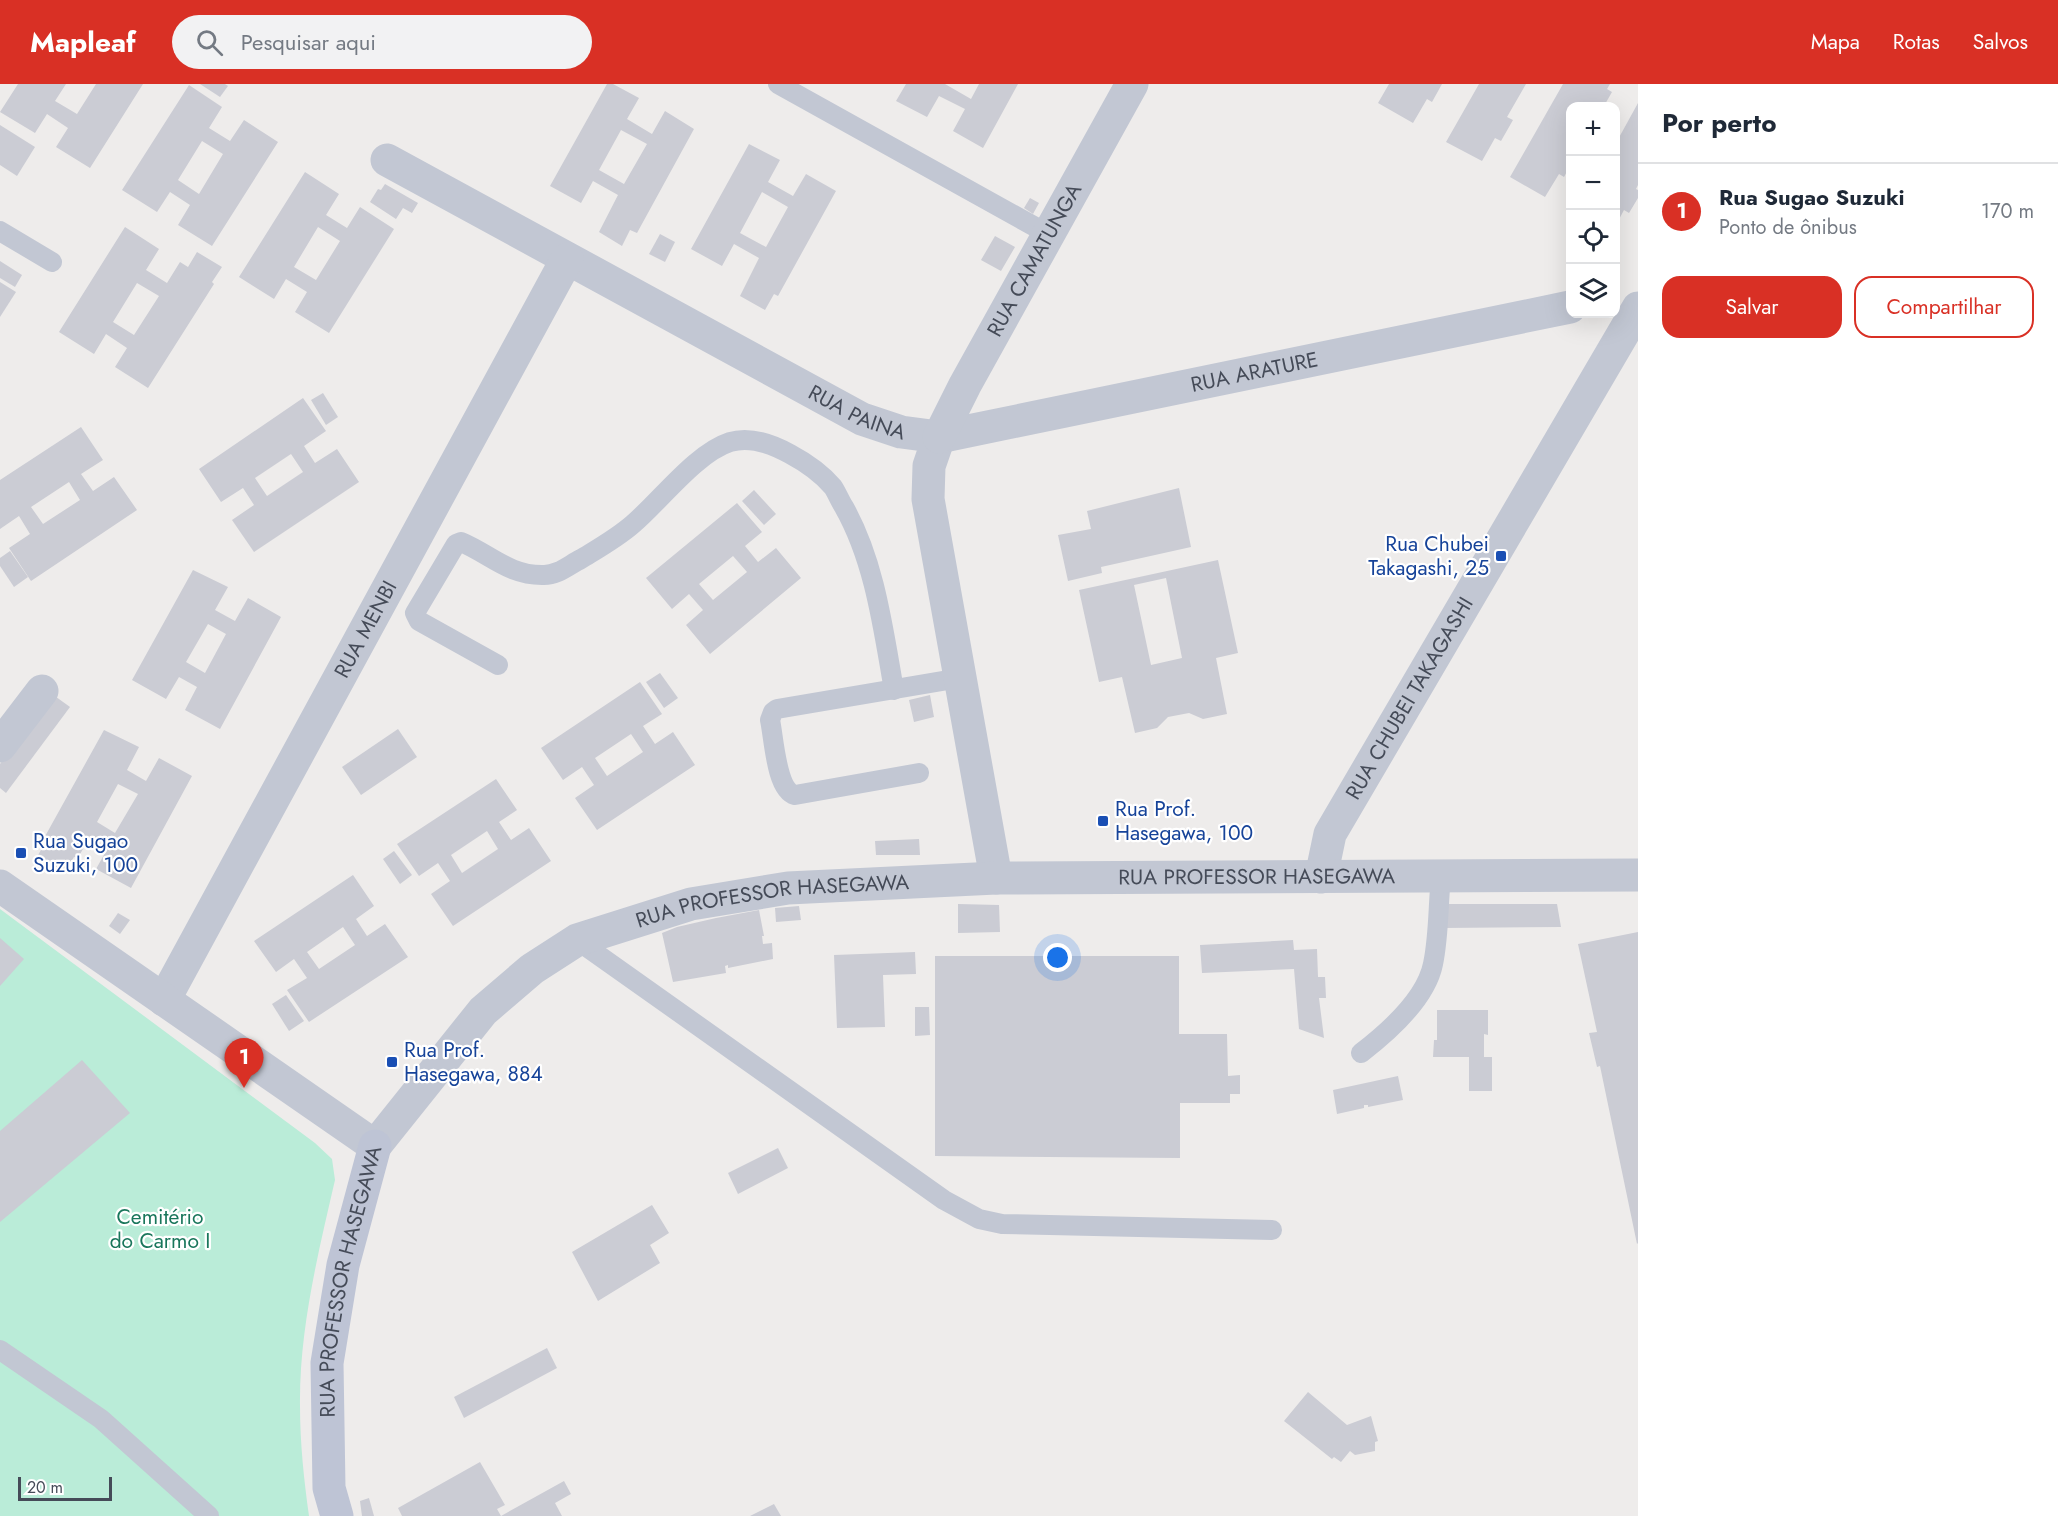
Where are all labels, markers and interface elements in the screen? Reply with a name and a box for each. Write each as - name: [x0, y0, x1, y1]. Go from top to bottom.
- search box: [172, 15, 592, 69]
- text: Mapleaf: [30, 22, 136, 63]
- icon: search: [193, 26, 226, 59]
- text: Pesquisar aqui: [241, 26, 376, 58]
- text: Mapa: [1811, 27, 1860, 57]
- text: Rotas: [1893, 27, 1940, 57]
- text: Salvos: [1973, 27, 2028, 57]
- map controls: [1566, 102, 1620, 318]
- button: +: [1566, 102, 1620, 156]
- text: Por perto: [1662, 104, 1776, 142]
- button: −: [1566, 156, 1620, 210]
- street label: RUA CAMATUNGA: [980, 178, 1089, 342]
- text: Rua Sugao Suzuki: [1719, 181, 1905, 213]
- text: 1: [1676, 197, 1687, 226]
- text: 170 m: [1981, 197, 2034, 226]
- button: locate: [1566, 210, 1620, 264]
- text: Ponto de ônibus: [1719, 213, 1857, 242]
- button: layers: [1566, 264, 1620, 318]
- button: Salvar: [1662, 276, 1842, 338]
- button: Compartilhar: [1854, 276, 2034, 338]
- street label: RUA ARATURE: [1188, 344, 1321, 400]
- street label: RUA PAINA: [803, 377, 910, 448]
- place label: Rua Chubei Takagashi, 25: [1368, 529, 1489, 583]
- marker: Rua Chubei Takagashi, 25: [1494, 549, 1508, 563]
- street label: RUA MENBI: [327, 575, 404, 683]
- street label: RUA CHUBEI TAKAGASHI: [1338, 592, 1480, 805]
- place label: Rua Prof. Hasegawa, 100: [1115, 794, 1253, 848]
- marker: Rua Prof. Hasegawa, 100: [1096, 814, 1110, 828]
- place label: Rua Sugao Suzuki, 100: [33, 826, 138, 880]
- marker: Rua Sugao Suzuki, 100: [14, 846, 28, 860]
- street label: RUA PROFESSOR HASEGAWA: [1118, 861, 1395, 892]
- street label: RUA PROFESSOR HASEGAWA: [632, 867, 910, 936]
- your location: [1043, 943, 1072, 972]
- place label: Rua Prof. Hasegawa, 884: [404, 1035, 543, 1089]
- pin: 1: [224, 1038, 264, 1088]
- marker: Rua Prof. Hasegawa, 884: [385, 1055, 399, 1069]
- street label: RUA PROFESSOR HASEGAWA: [312, 1142, 389, 1418]
- park label: Cemitério do Carmo I: [110, 1202, 210, 1256]
- scale bar: [18, 1474, 112, 1502]
- text: 20 m: [27, 1476, 63, 1499]

